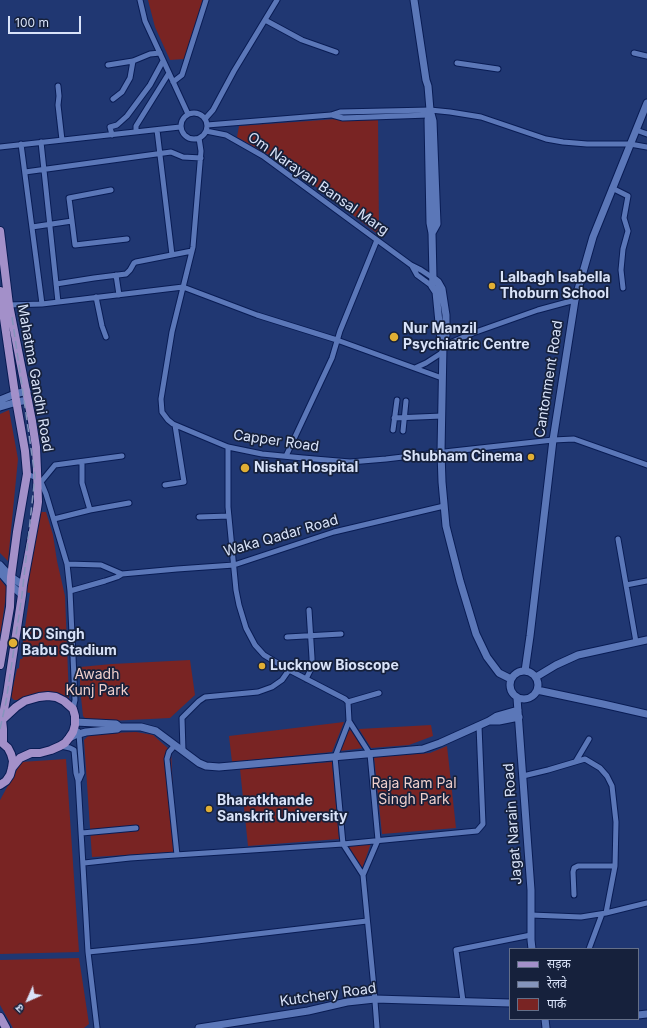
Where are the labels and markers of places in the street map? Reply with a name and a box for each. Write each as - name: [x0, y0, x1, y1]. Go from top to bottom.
- place label: Lalbagh Isabella Thoburn School: [500, 270, 611, 302]
- marker: Lalbagh Isabella Thoburn School: [487, 281, 497, 291]
- place label: Nur Manzil Psychiatric Centre: [403, 321, 529, 354]
- marker: Nur Manzil Psychiatric Centre: [388, 331, 400, 343]
- place label: Shubham Cinema: [403, 449, 523, 465]
- marker: Shubham Cinema: [526, 452, 536, 462]
- place label: Nishat Hospital: [254, 460, 358, 476]
- marker: Nishat Hospital: [239, 462, 251, 474]
- place label: KD Singh Babu Stadium: [22, 627, 117, 660]
- marker: KD Singh Babu Stadium: [7, 637, 19, 649]
- place label: Lucknow Bioscope: [270, 658, 399, 674]
- marker: Lucknow Bioscope: [257, 661, 267, 671]
- place label: Bharatkhande Sanskrit University: [217, 793, 347, 826]
- marker: Bharatkhande Sanskrit University: [204, 804, 214, 814]

